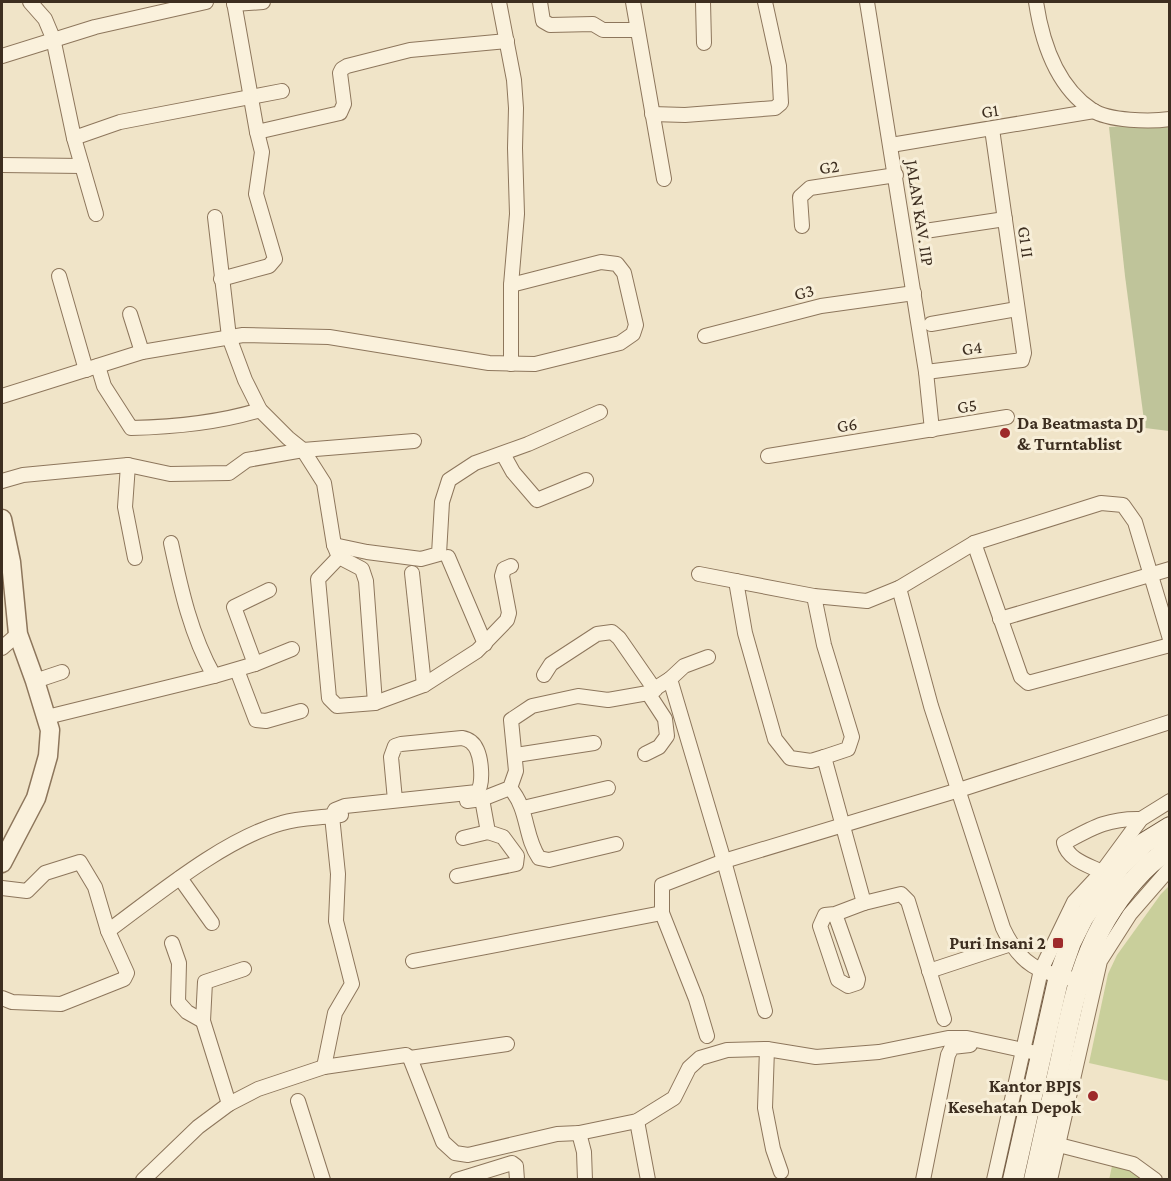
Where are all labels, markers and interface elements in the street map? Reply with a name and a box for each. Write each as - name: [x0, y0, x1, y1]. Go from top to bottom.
- street label: G1: [980, 100, 1000, 122]
- street label: G2: [818, 156, 840, 178]
- street label: JALAN KAV. IIP: [901, 157, 938, 267]
- street label: G1 II: [1014, 225, 1038, 259]
- street label: G3: [792, 280, 816, 304]
- street label: G4: [961, 337, 983, 359]
- street label: G5: [956, 395, 978, 417]
- place label: Da Beatmasta DJ & Turntablist: [1017, 413, 1144, 454]
- street label: G6: [835, 414, 859, 436]
- marker: Da Beatmasta DJ & Turntablist: [998, 426, 1012, 440]
- place label: Puri Insani 2: [949, 933, 1046, 953]
- marker: Puri Insani 2: [1051, 936, 1065, 950]
- place label: Kantor BPJS Kesehatan Depok: [948, 1076, 1081, 1117]
- marker: Kantor BPJS Kesehatan Depok: [1086, 1089, 1100, 1103]

